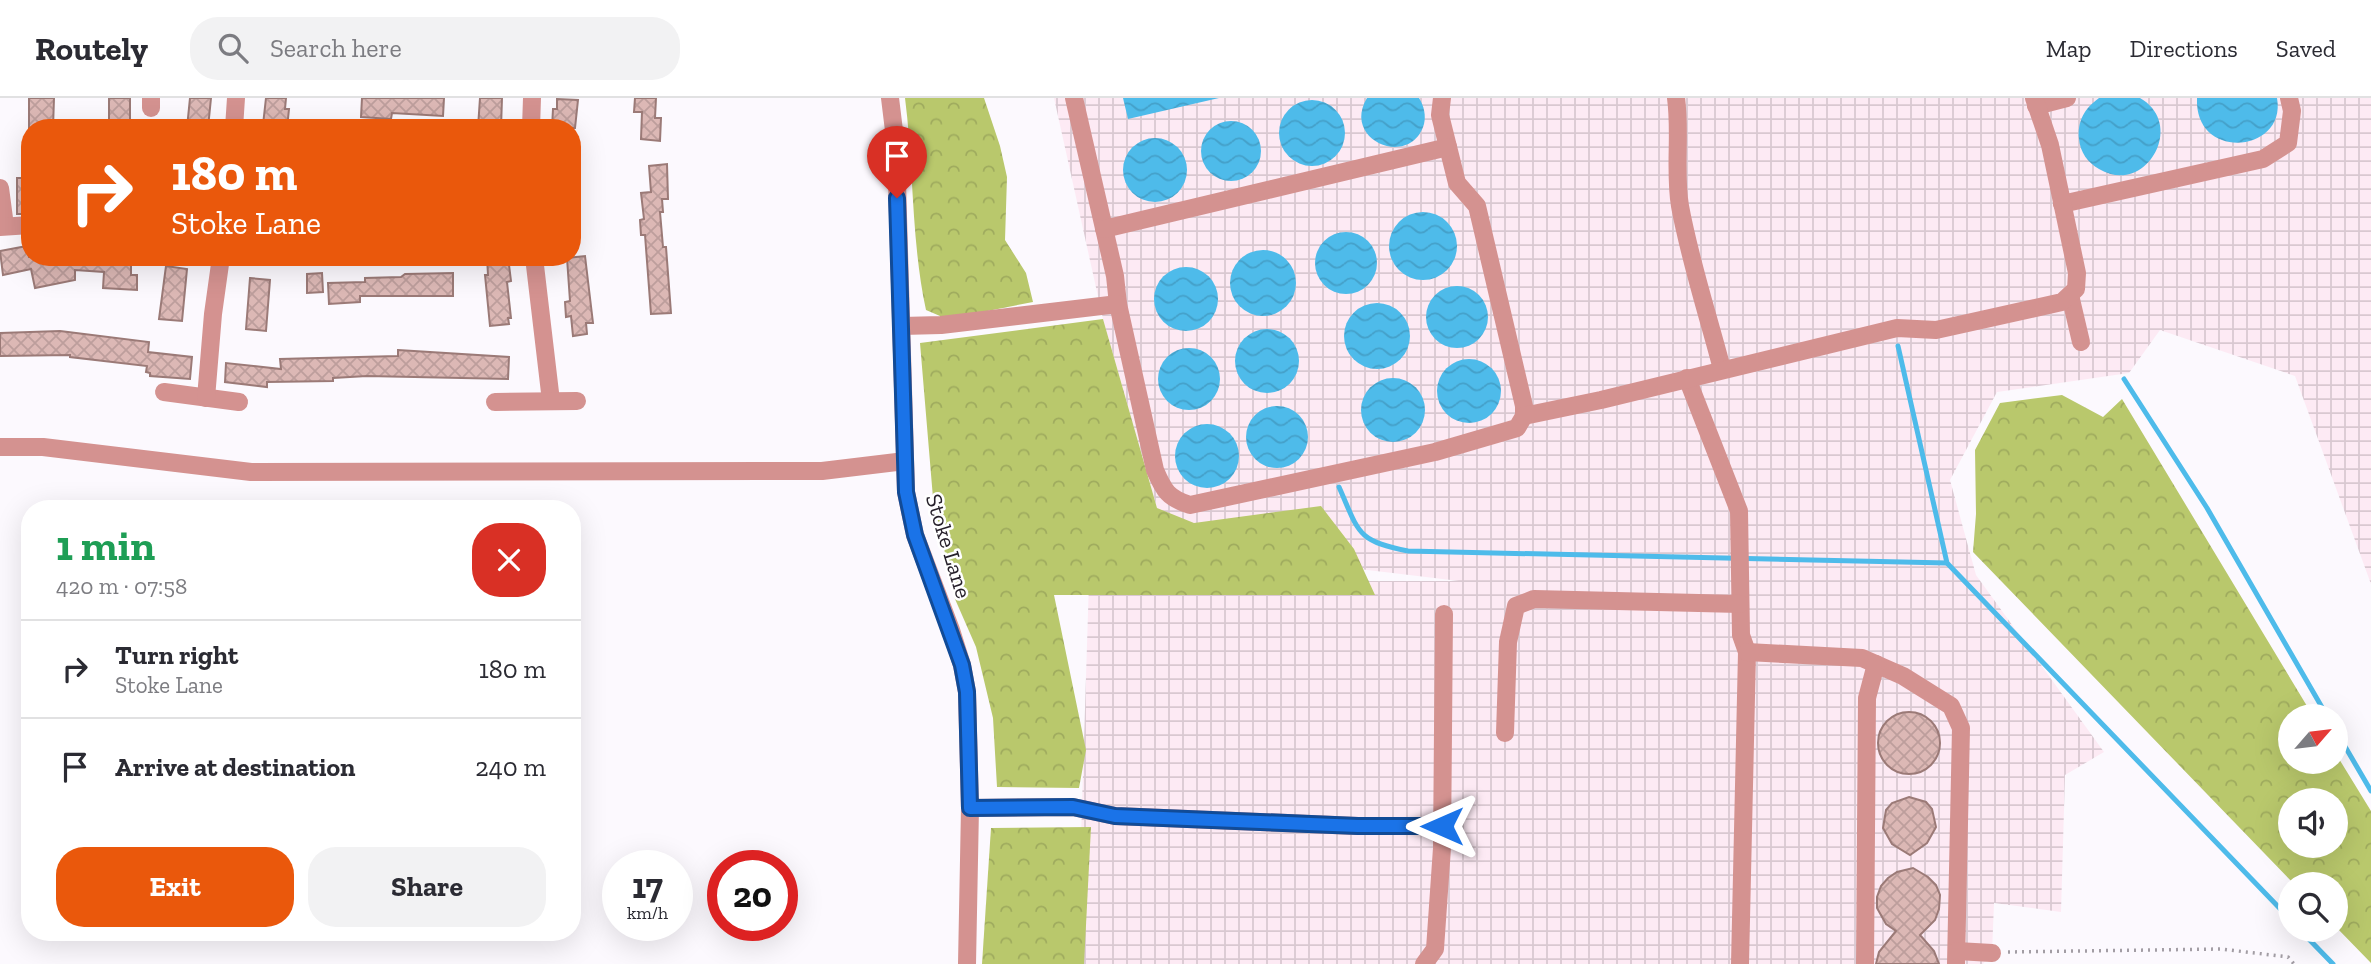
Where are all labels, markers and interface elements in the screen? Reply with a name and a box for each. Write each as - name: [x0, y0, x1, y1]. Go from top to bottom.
- search box: [190, 17, 680, 80]
- text: Routely: [35, 29, 148, 68]
- icon: search: [214, 29, 252, 67]
- text: Search here: [270, 32, 402, 64]
- text: Map: [2046, 34, 2092, 63]
- text: Directions: [2130, 34, 2238, 63]
- text: Saved: [2276, 34, 2336, 63]
- pin: [867, 126, 927, 198]
- icon: arrive: [878, 137, 916, 175]
- text: 180 m: [171, 144, 298, 203]
- icon: right: [56, 147, 147, 238]
- text: Stoke Lane: [171, 204, 321, 242]
- street label: Stoke Lane: [920, 490, 978, 602]
- text: 1 min: [56, 520, 155, 571]
- button: close: [472, 523, 546, 597]
- text: 420 m · 07:58: [56, 572, 187, 600]
- text: Turn right: [115, 639, 238, 671]
- icon: right: [56, 650, 94, 688]
- text: 180 m: [479, 653, 546, 685]
- text: Stoke Lane: [115, 671, 223, 699]
- north arrow: [2278, 704, 2348, 774]
- map controls: [2278, 704, 2348, 942]
- icon: arrive: [56, 748, 94, 786]
- text: Arrive at destination: [115, 751, 355, 783]
- text: 240 m: [475, 751, 546, 783]
- button: sound: [2278, 788, 2348, 858]
- position arrow: [1405, 789, 1479, 863]
- button: Exit: [56, 847, 294, 927]
- button: Share: [308, 847, 546, 927]
- speed limit sign: 20: [707, 850, 798, 941]
- text: 17: [632, 865, 663, 907]
- button: search: [2278, 872, 2348, 942]
- text: km/h: [627, 902, 668, 924]

